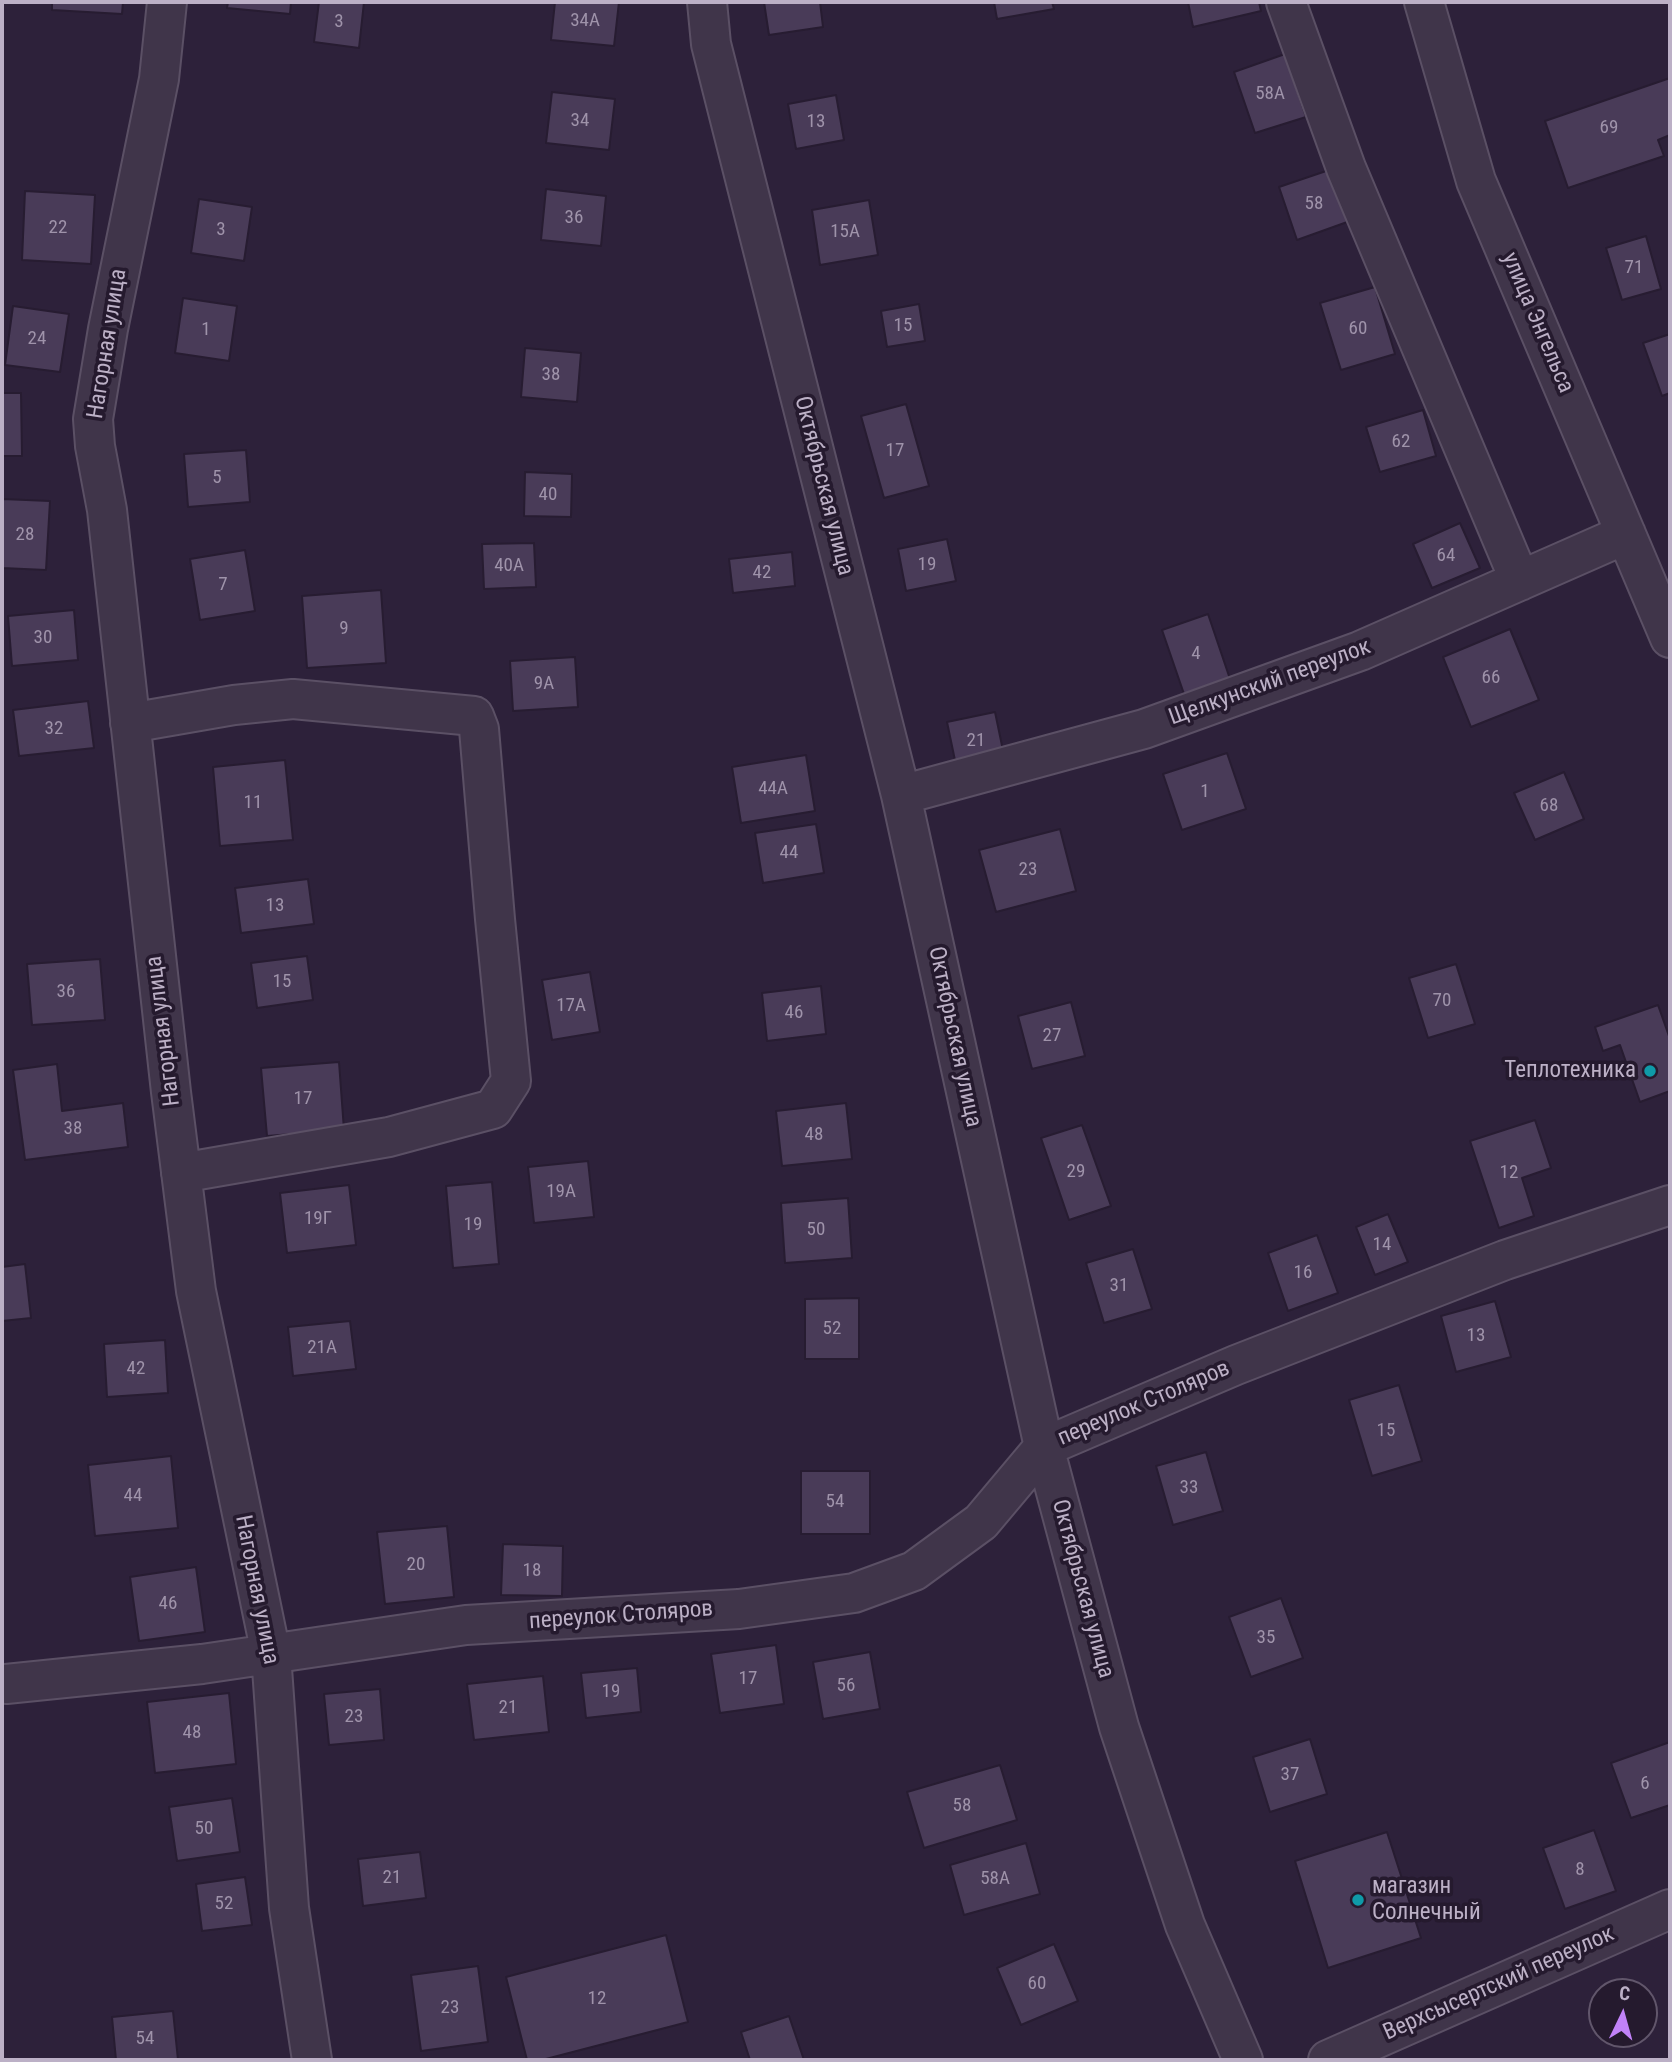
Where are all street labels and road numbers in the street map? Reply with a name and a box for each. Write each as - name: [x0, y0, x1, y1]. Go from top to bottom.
- street label: улица Энгельса: [1495, 249, 1579, 397]
- street label: Нагорная улица: [83, 267, 133, 421]
- street label: Октябрьская улица: [787, 394, 859, 578]
- street label: Щелкунский переулок: [1165, 634, 1375, 732]
- street label: Октябрьская улица: [921, 944, 987, 1130]
- street label: Нагорная улица: [141, 954, 187, 1108]
- street label: переулок Столяров: [1054, 1355, 1234, 1453]
- street label: Октябрьская улица: [1045, 1497, 1119, 1681]
- street label: Нагорная улица: [228, 1513, 284, 1667]
- street label: переулок Столяров: [528, 1596, 714, 1636]
- street label: Верхсысертский переулок: [1379, 1921, 1619, 2047]

